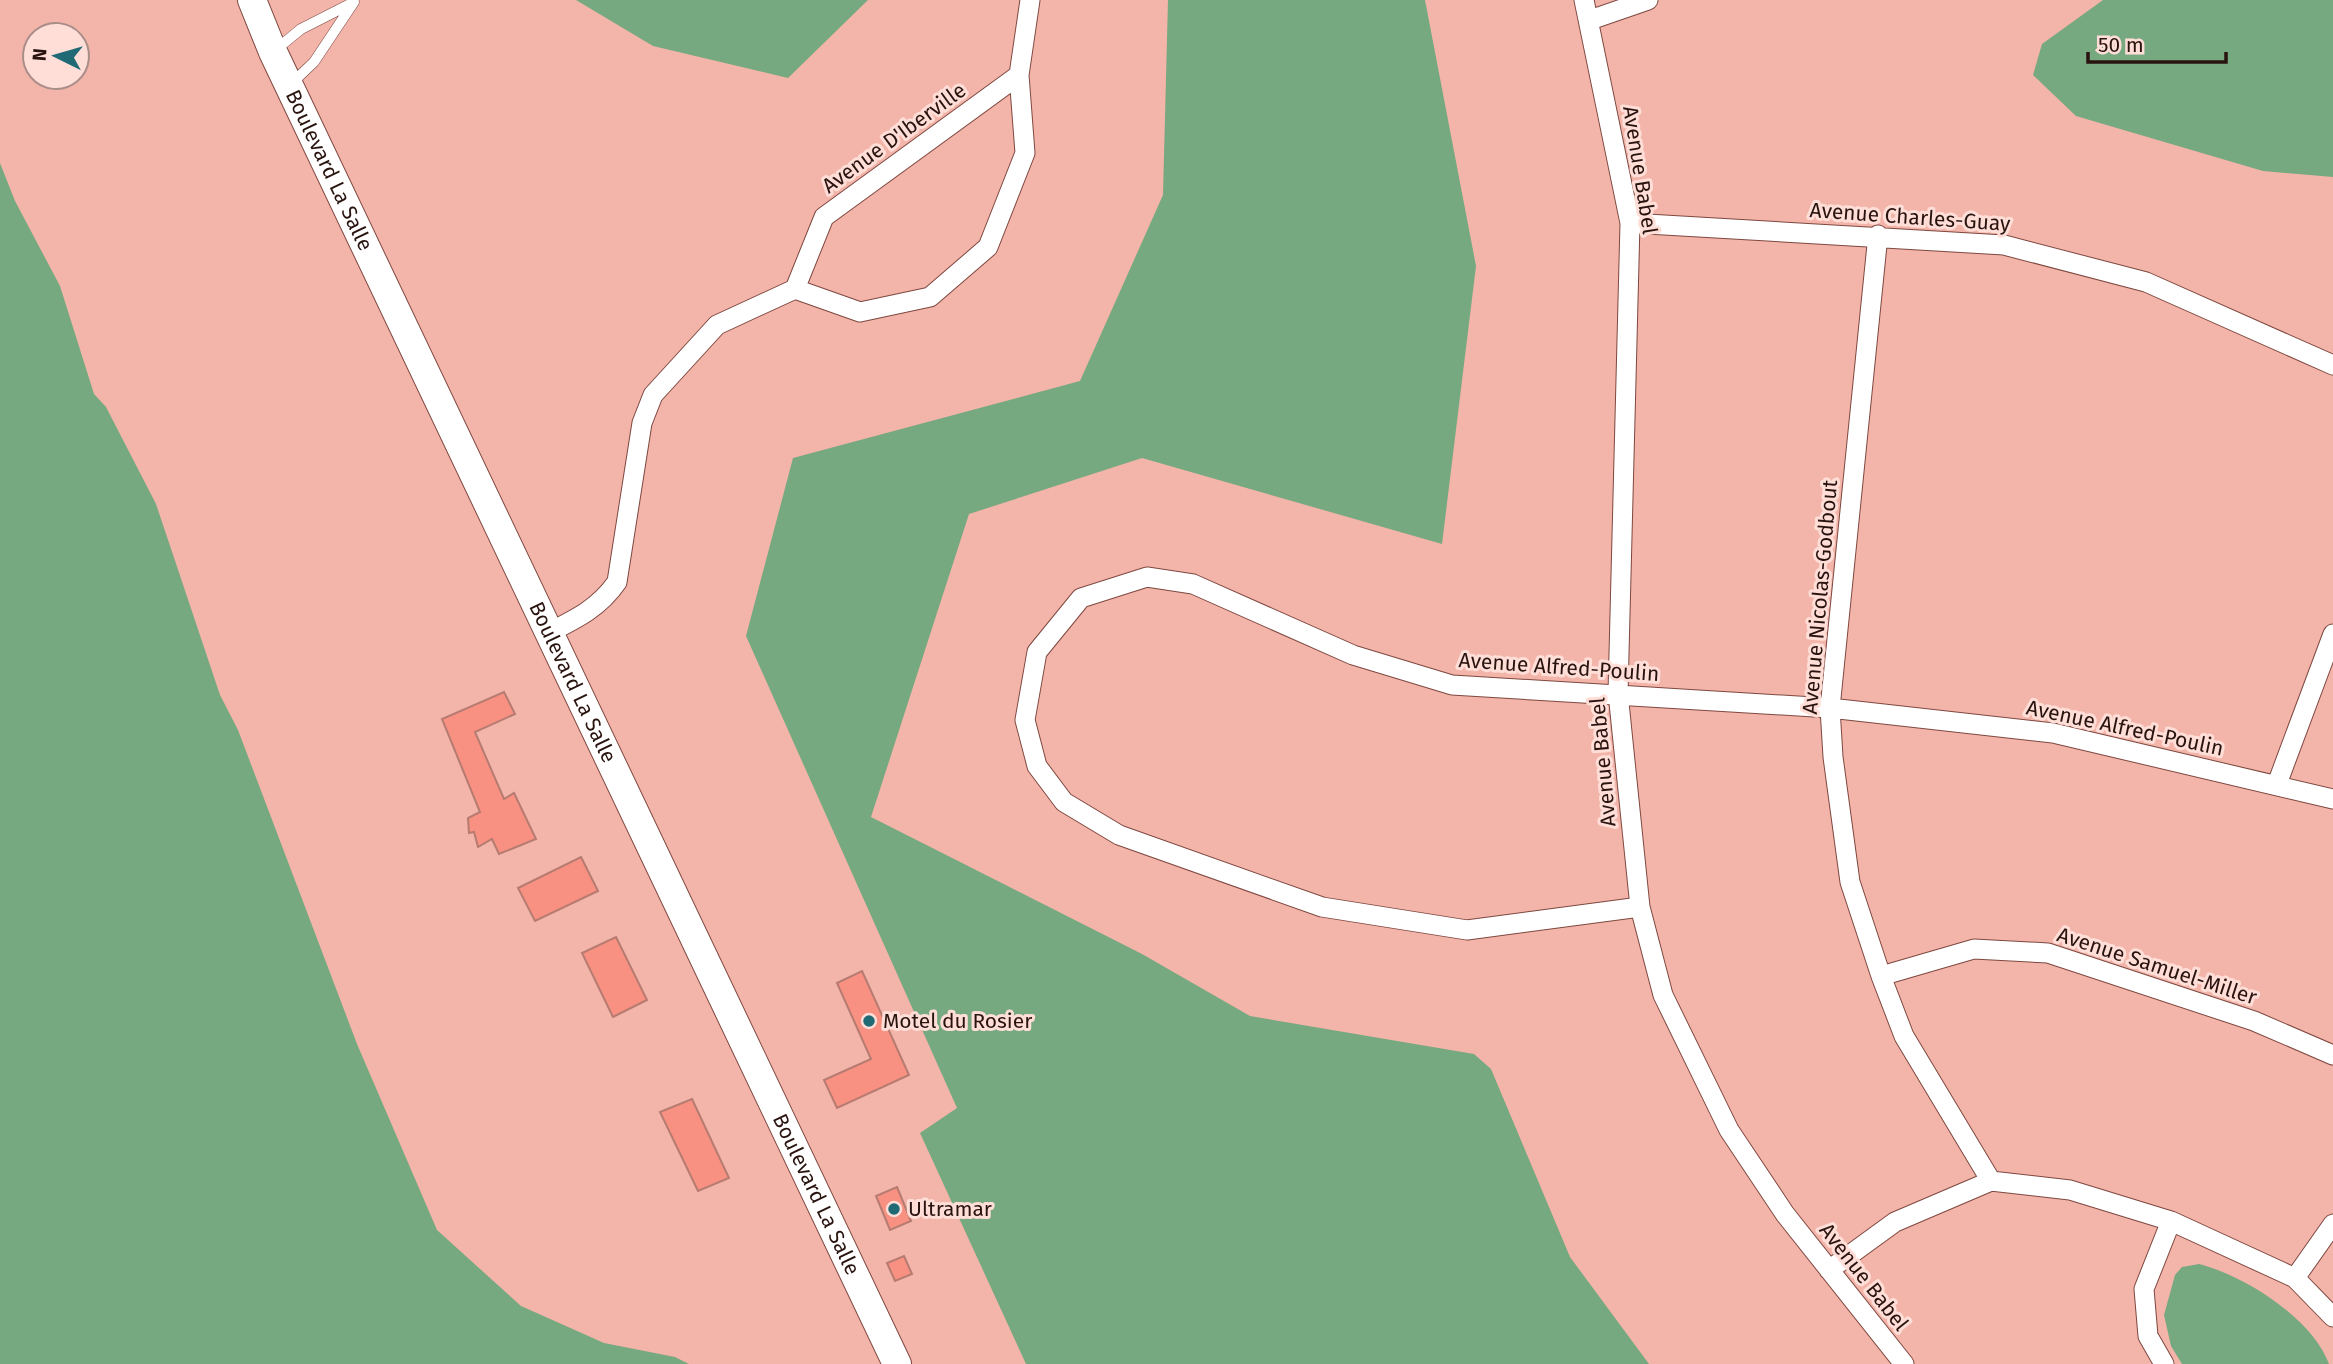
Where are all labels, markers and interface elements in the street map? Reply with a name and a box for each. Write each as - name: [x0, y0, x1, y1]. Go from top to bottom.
- north arrow: [21, 21, 91, 91]
- scale bar: [2088, 21, 2226, 65]
- text: 50 m: [2098, 32, 2144, 58]
- text: N: [28, 47, 52, 62]
- street label: Avenue D'Iberville: [817, 77, 971, 199]
- street label: Boulevard La Salle: [280, 85, 379, 255]
- street label: Avenue Babel: [1617, 104, 1663, 236]
- street label: Avenue Charles-Guay: [1809, 197, 2012, 237]
- street label: Avenue Nicolas-Godbout: [1797, 478, 1843, 715]
- street label: Boulevard La Salle: [523, 597, 622, 767]
- street label: Avenue Alfred-Poulin: [1458, 647, 1660, 687]
- street label: Avenue Alfred-Poulin: [2024, 694, 2226, 762]
- street label: Avenue Babel: [1584, 696, 1622, 828]
- street label: Avenue Samuel-Miller: [2054, 921, 2260, 1011]
- place label: Motel du Rosier: [883, 1008, 1032, 1034]
- marker: Motel du Rosier: [861, 1013, 877, 1029]
- street label: Boulevard La Salle: [767, 1110, 866, 1279]
- place label: Ultramar: [908, 1196, 992, 1222]
- marker: Ultramar: [886, 1201, 902, 1217]
- street label: Avenue Babel: [1814, 1218, 1914, 1336]

